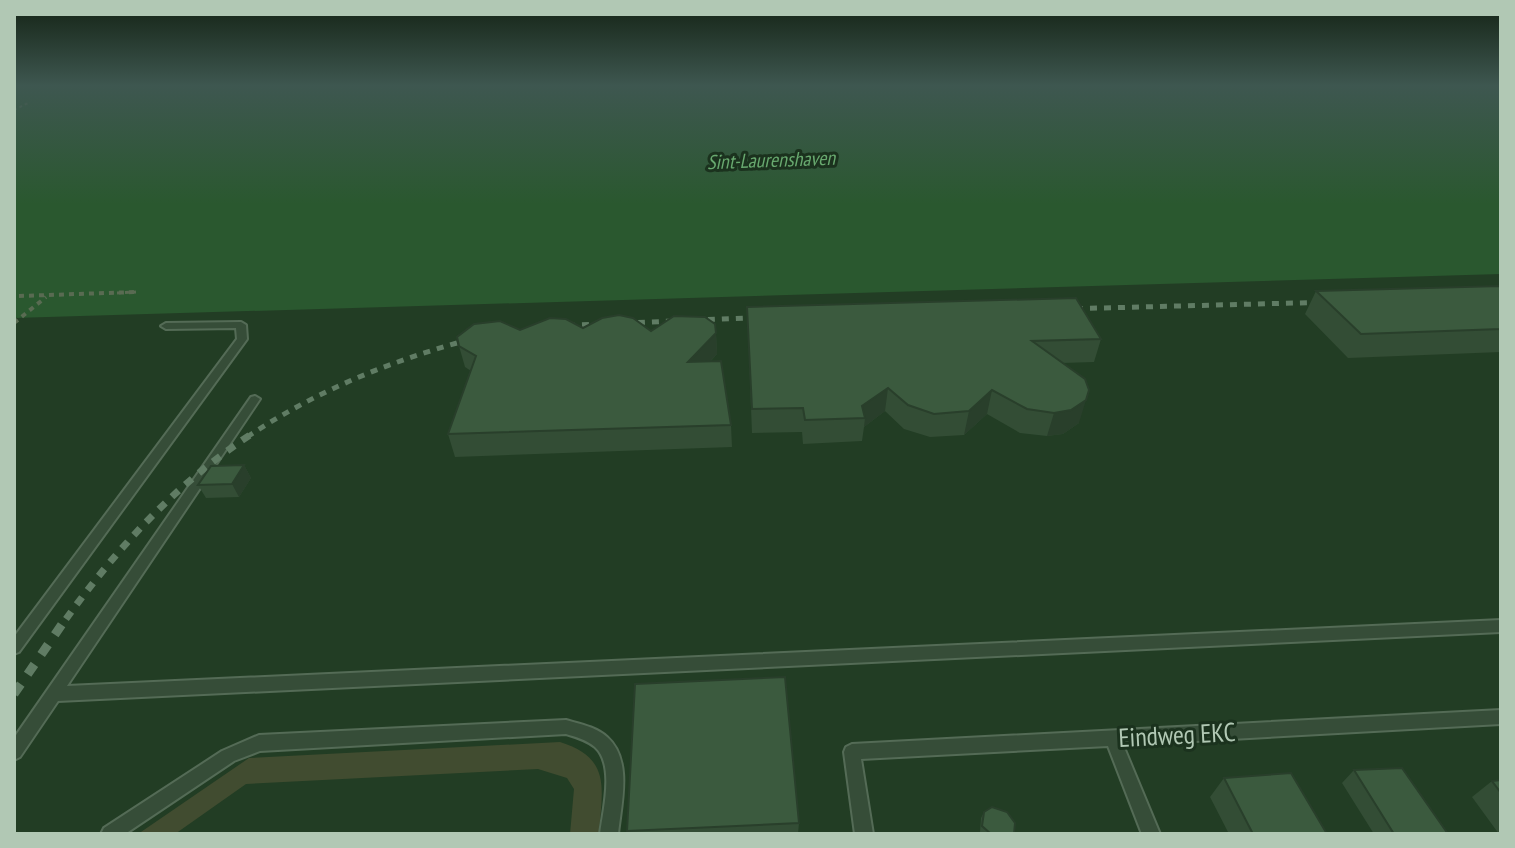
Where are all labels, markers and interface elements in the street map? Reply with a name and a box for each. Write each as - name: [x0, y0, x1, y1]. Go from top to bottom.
- water label: Sint-Laurenshaven: [707, 145, 837, 175]
- street label: Eindweg EKC: [1118, 715, 1236, 754]

